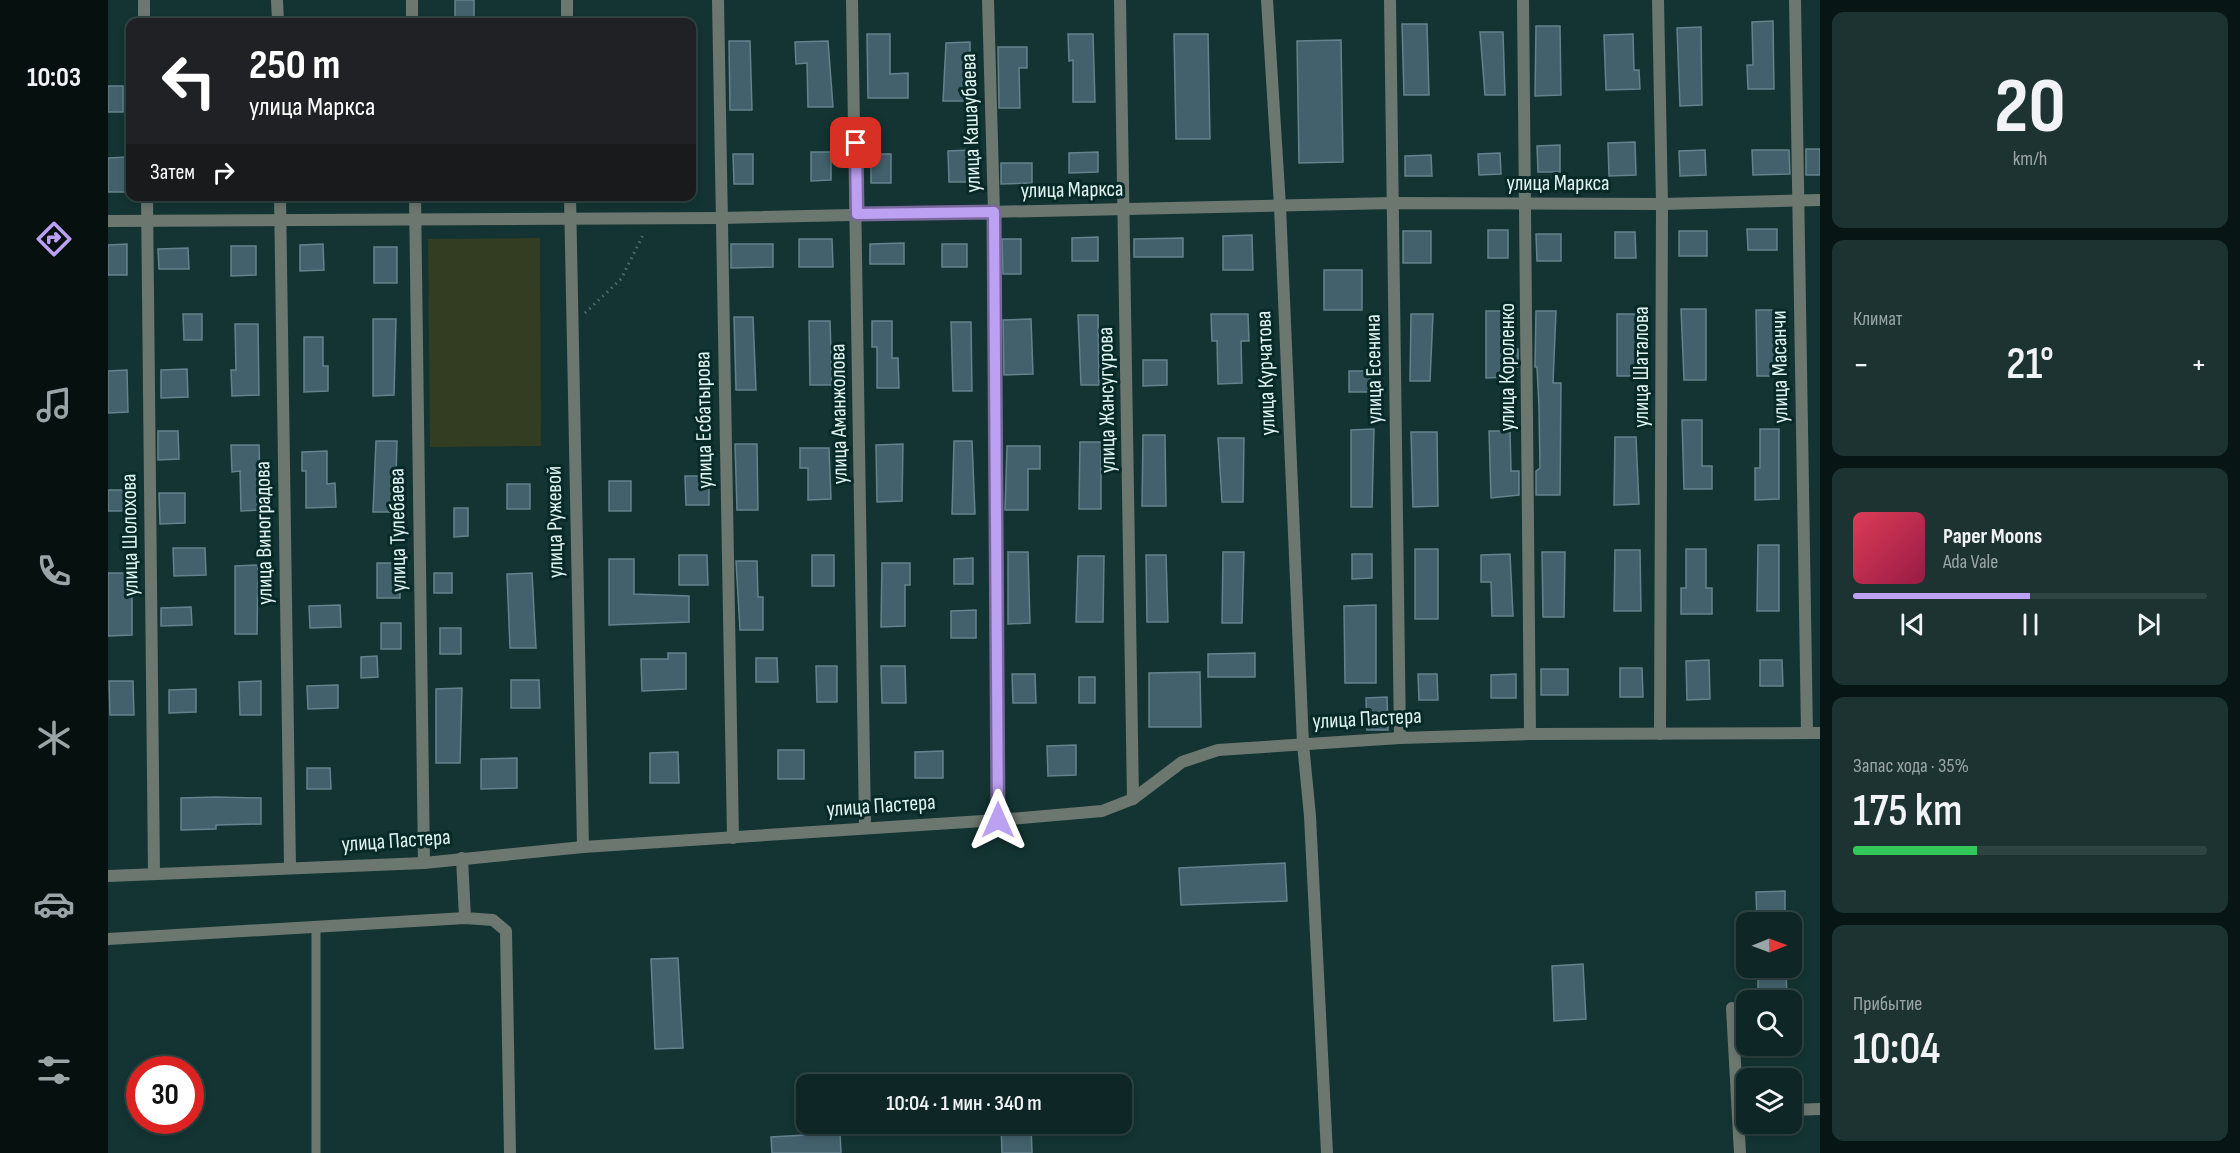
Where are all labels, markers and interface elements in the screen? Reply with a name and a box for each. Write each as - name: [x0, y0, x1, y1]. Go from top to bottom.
- text: 250 m: [249, 40, 340, 91]
- icon: left: [150, 42, 228, 120]
- street label: улица Кашаубаева: [955, 53, 987, 193]
- text: 20: [1994, 61, 2066, 154]
- text: 10:03: [27, 62, 81, 94]
- text: улица Маркса: [249, 91, 375, 123]
- pin: [830, 117, 881, 168]
- icon: arrive: [839, 126, 872, 159]
- text: km/h: [2013, 147, 2047, 171]
- icon: right: [207, 156, 240, 189]
- text: Затем: [150, 159, 195, 186]
- street label: улица Маркса: [1507, 170, 1609, 197]
- street label: улица Маркса: [1020, 176, 1124, 204]
- icon: directions: [33, 218, 75, 260]
- street label: улица Короленко: [1494, 303, 1521, 431]
- street label: улица Шаталова: [1628, 306, 1655, 428]
- text: Климат: [1853, 307, 1903, 331]
- street label: улица Курчатова: [1250, 310, 1282, 436]
- street label: улица Масанчи: [1766, 310, 1794, 424]
- street label: улица Есенина: [1360, 314, 1388, 424]
- street label: улица Жансугурова: [1092, 327, 1122, 473]
- text: 21°: [2006, 337, 2054, 392]
- street label: улица Аманжолова: [824, 343, 854, 485]
- text: −: [1853, 345, 1869, 385]
- text: +: [2191, 345, 2207, 385]
- street label: улица Есбатырова: [689, 351, 719, 489]
- icon: music: [33, 384, 75, 426]
- street label: улица Виноградова: [249, 461, 279, 605]
- street label: улица Ружевой: [541, 466, 569, 578]
- street label: улица Тулебаева: [383, 468, 413, 592]
- street label: улица Шолохова: [115, 473, 145, 597]
- text: Paper Moons: [1943, 523, 2042, 550]
- icon: phone: [33, 550, 75, 592]
- text: Ada Vale: [1943, 550, 1998, 574]
- icon: previous: [1896, 608, 1929, 641]
- icon: pause: [2014, 608, 2047, 641]
- icon: next: [2132, 608, 2165, 641]
- street label: улица Пастера: [1312, 703, 1422, 735]
- icon: climate: [33, 717, 75, 759]
- text: Запас хода · 35%: [1853, 754, 1969, 778]
- text: 175 km: [1853, 784, 1962, 839]
- position arrow: [966, 788, 1030, 852]
- street label: улица Пастера: [826, 789, 936, 823]
- street label: улица Пастера: [341, 824, 451, 858]
- icon: car: [33, 883, 75, 925]
- north arrow: [1736, 912, 1802, 978]
- map controls: [1736, 912, 1802, 1134]
- button: search: [1736, 990, 1802, 1056]
- text: Прибытие: [1853, 992, 1922, 1016]
- text: 10:04: [1853, 1022, 1940, 1077]
- icon: filters: [33, 1049, 75, 1091]
- speed limit sign: 30: [126, 1056, 204, 1134]
- button: layers: [1736, 1068, 1802, 1134]
- text: 10:04 · 1 мин · 340 m: [886, 1090, 1042, 1117]

